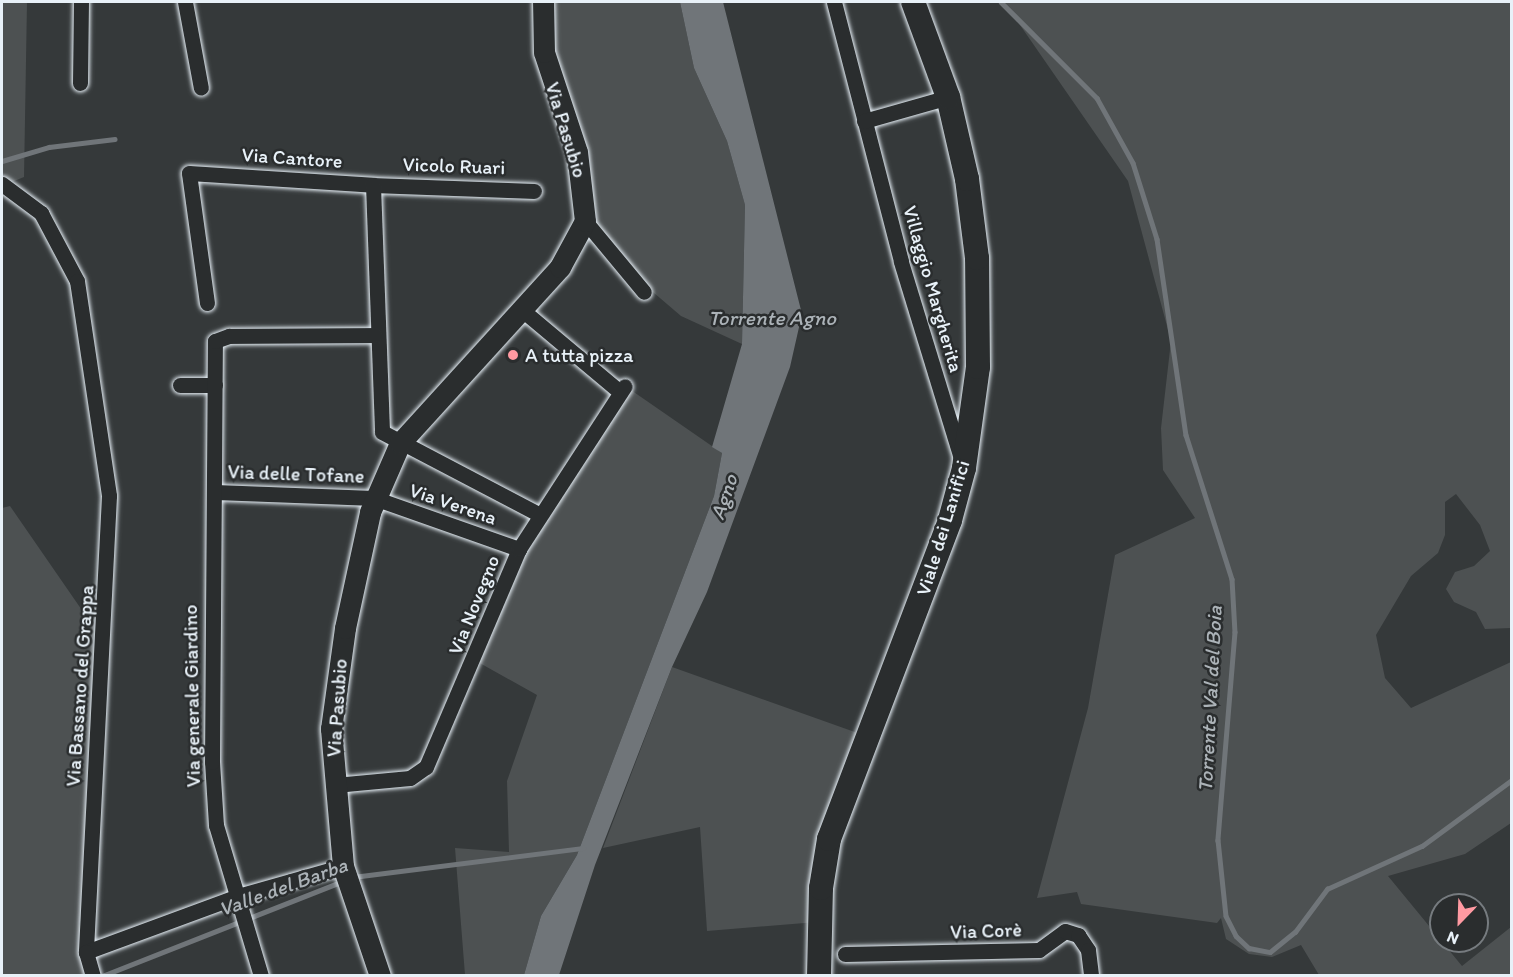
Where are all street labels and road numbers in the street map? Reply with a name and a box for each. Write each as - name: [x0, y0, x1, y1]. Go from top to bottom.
- street label: Via Pasubio: [540, 80, 592, 180]
- street label: Via Cantore: [241, 143, 343, 173]
- street label: Vicolo Ruari: [402, 152, 506, 180]
- street label: Villaggio Margherita: [898, 202, 968, 376]
- street label: Viale dei Lanifici: [911, 457, 975, 599]
- street label: Via delle Tofane: [229, 460, 363, 488]
- street label: Via Verena: [406, 478, 500, 530]
- street label: Via Novegno: [443, 552, 505, 658]
- street label: Via Bassano del Grappa: [61, 585, 99, 787]
- street label: Via generale Giardino: [178, 604, 206, 788]
- street label: Via Pasubio: [322, 658, 352, 758]
- street label: Via Corè: [950, 918, 1022, 944]

